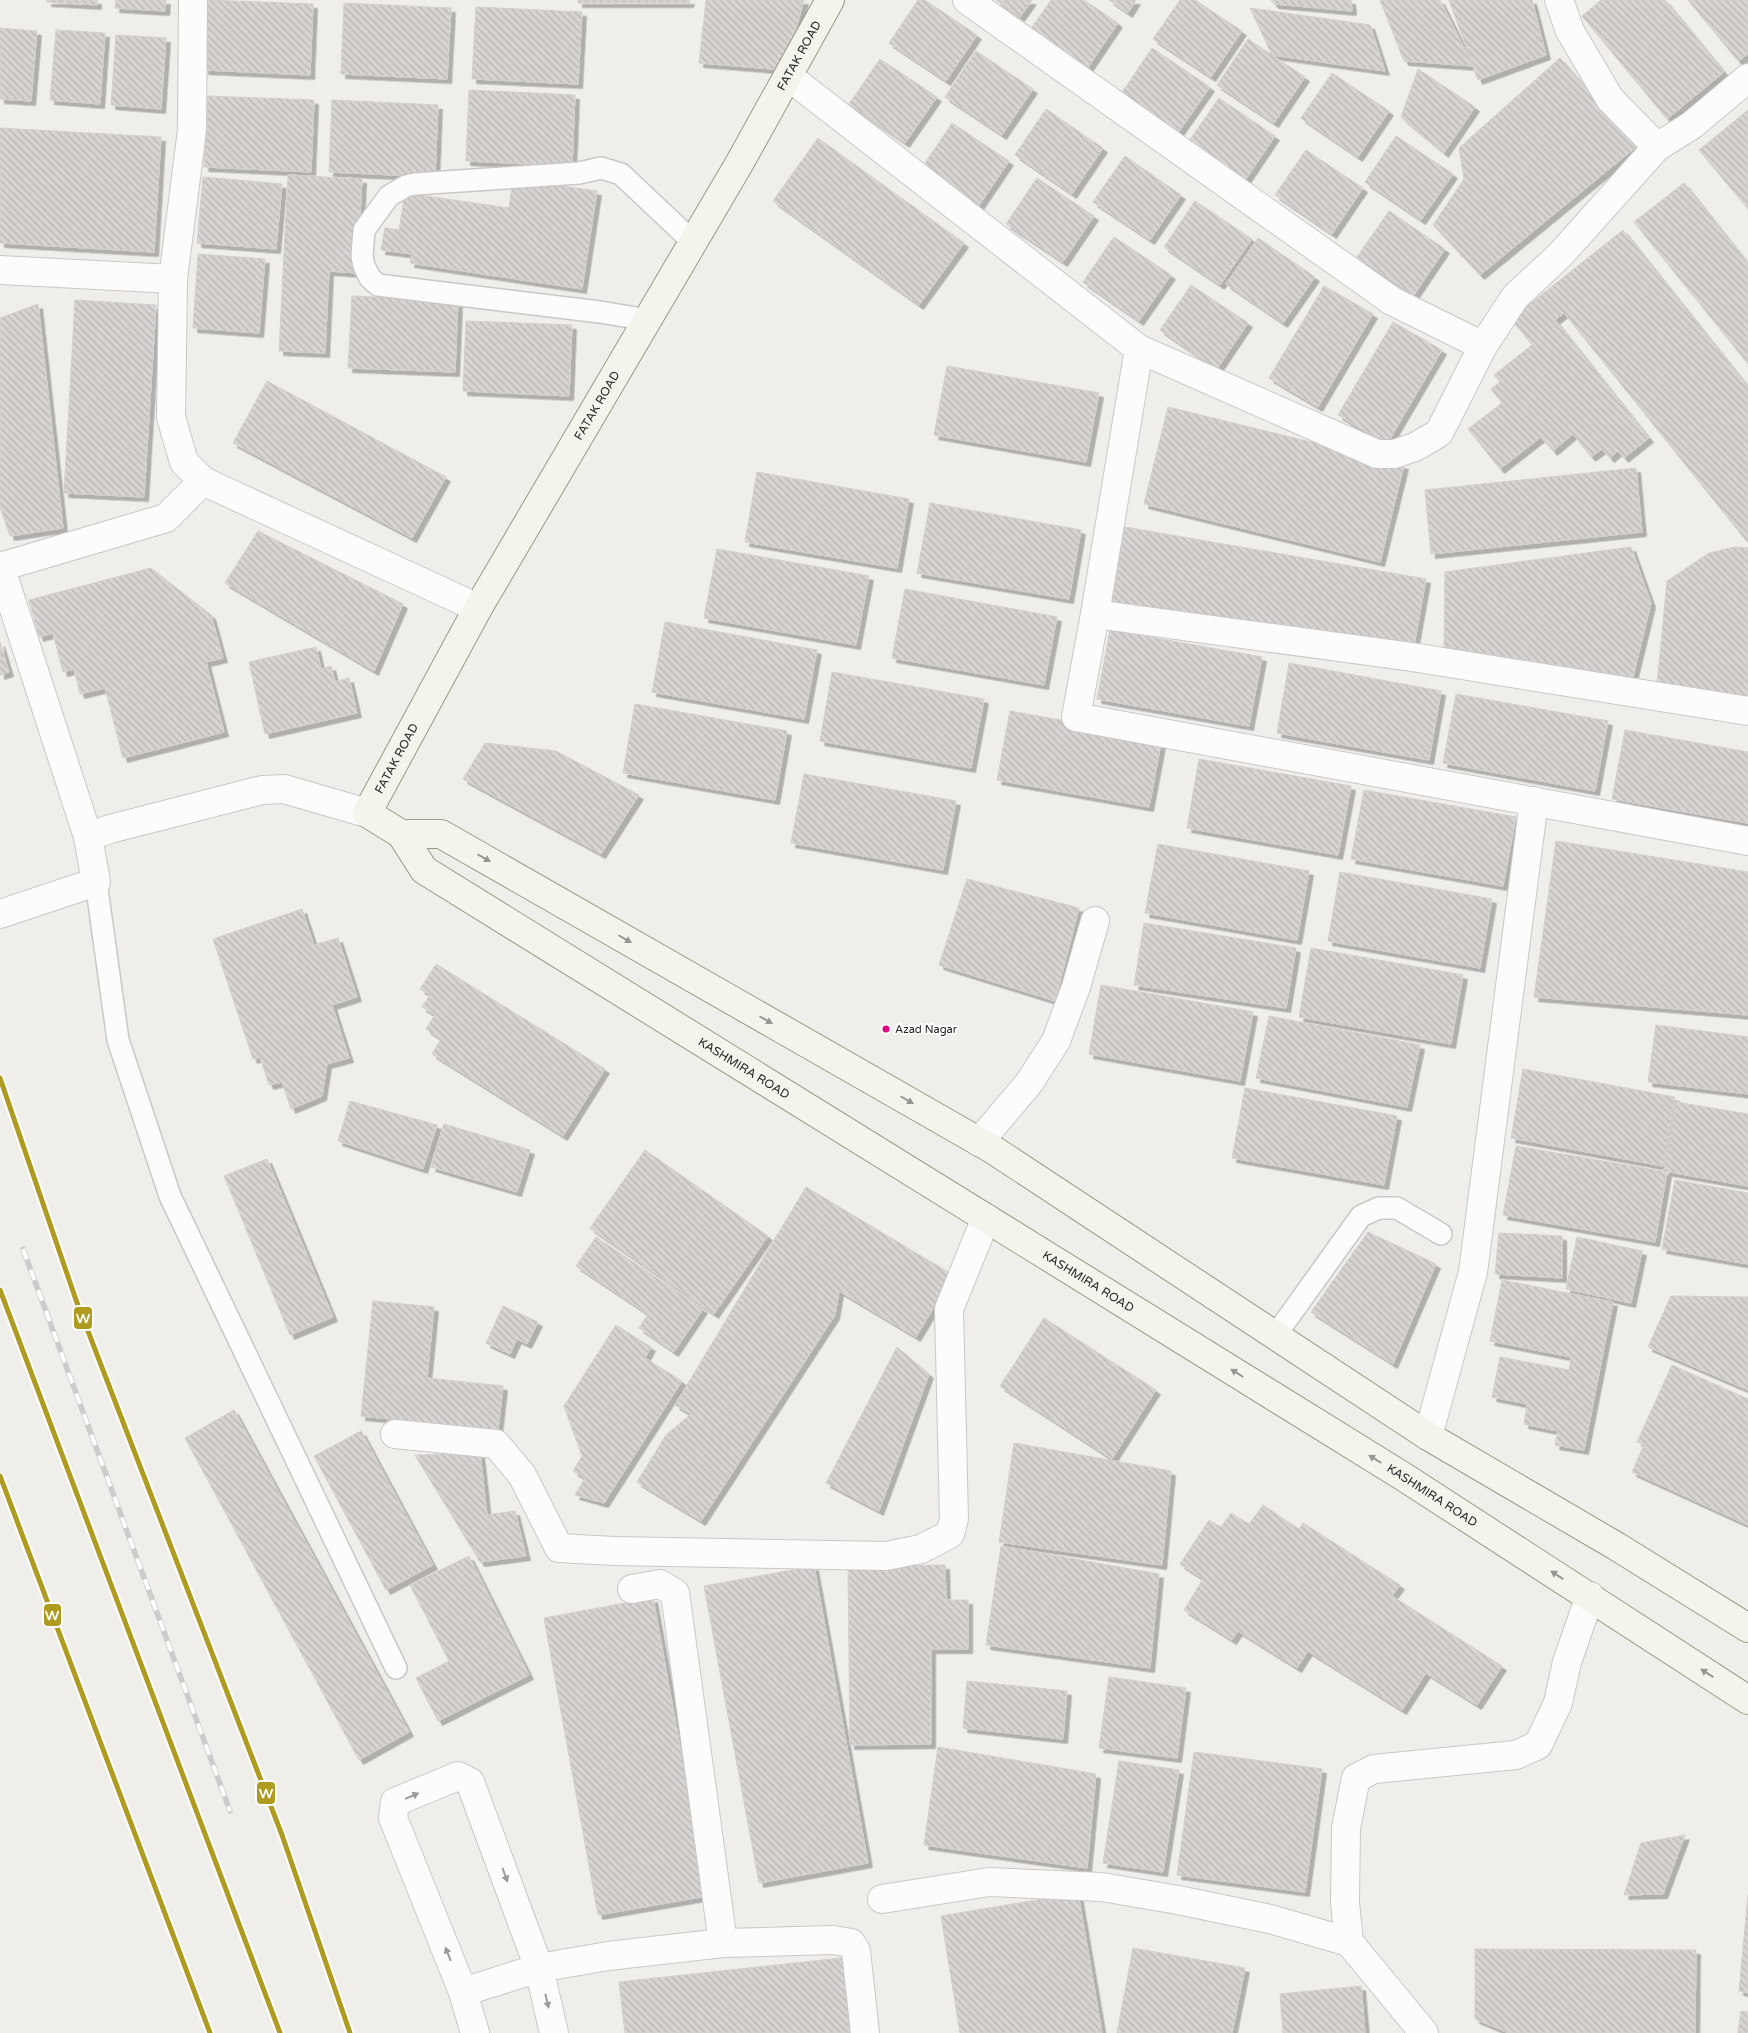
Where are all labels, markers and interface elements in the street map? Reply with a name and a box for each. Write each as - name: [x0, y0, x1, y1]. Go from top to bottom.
- street label: FATAK ROAD: [774, 18, 824, 93]
- street label: FATAK ROAD: [571, 368, 623, 443]
- street label: FATAK ROAD: [372, 721, 421, 796]
- one-way arrow: [477, 854, 490, 863]
- one-way arrow: [617, 935, 632, 943]
- one-way arrow: [759, 1015, 772, 1024]
- place label: Azad Nagar: [895, 1023, 958, 1036]
- marker: Azad Nagar: [881, 1024, 891, 1034]
- street label: KASHMIRA ROAD: [696, 1035, 792, 1102]
- one-way arrow: [900, 1096, 914, 1105]
- street label: KASHMIRA ROAD: [1040, 1248, 1137, 1315]
- line badge: W: [73, 1306, 93, 1330]
- text: W: [76, 1310, 91, 1327]
- one-way arrow: [1231, 1369, 1244, 1378]
- one-way arrow: [1369, 1455, 1382, 1464]
- street label: KASHMIRA ROAD: [1384, 1461, 1480, 1530]
- one-way arrow: [1550, 1570, 1563, 1579]
- line badge: W: [43, 1603, 62, 1627]
- text: W: [45, 1607, 60, 1624]
- one-way arrow: [1701, 1668, 1714, 1678]
- line badge: W: [256, 1781, 276, 1805]
- text: W: [259, 1785, 274, 1802]
- one-way arrow: [405, 1791, 419, 1799]
- one-way arrow: [502, 1867, 509, 1882]
- one-way arrow: [444, 1946, 452, 1961]
- one-way arrow: [543, 1993, 551, 2008]

